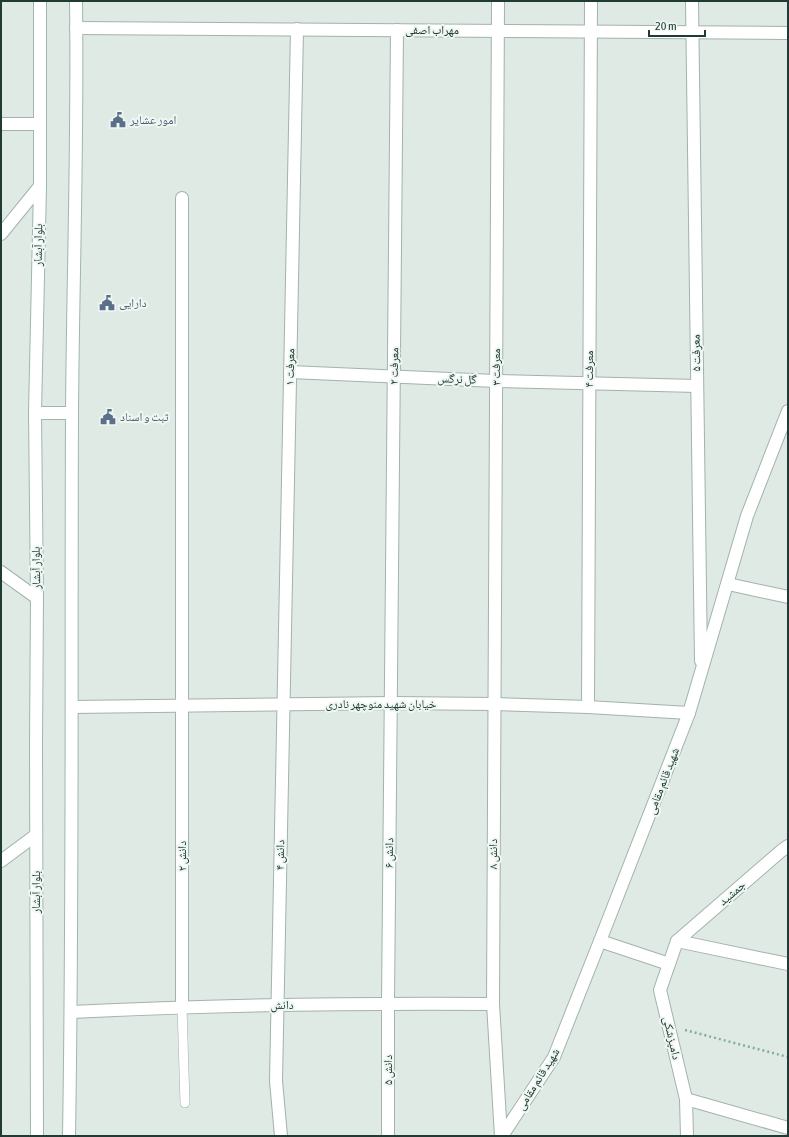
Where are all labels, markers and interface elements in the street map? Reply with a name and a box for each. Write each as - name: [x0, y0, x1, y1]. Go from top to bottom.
- scale bar: [649, 12, 705, 38]
- text: 20 m: [655, 19, 677, 33]
- street label: مهراب اصفی: [405, 23, 459, 37]
- public building icon: امور عشایر: [109, 111, 127, 129]
- place label: امور عشایر: [129, 113, 176, 127]
- street label: بلوار آبشار: [31, 223, 46, 268]
- public building icon: دارایی: [98, 294, 116, 312]
- place label: دارایی: [119, 296, 147, 310]
- street label: معرفت ۵: [689, 334, 703, 372]
- street label: معرفت ۲: [387, 347, 401, 385]
- street label: معرفت ۱: [283, 348, 297, 386]
- street label: معرفت ۳: [489, 348, 503, 386]
- street label: معرفت ۴: [582, 350, 596, 388]
- street label: گل نرگس: [437, 371, 477, 387]
- public building icon: ثبت و اسناد: [99, 408, 117, 426]
- place label: ثبت و اسناد: [120, 410, 169, 424]
- street label: بلوار آبشار: [29, 546, 44, 591]
- street label: خیابان شهید منوچهر نادری: [326, 697, 437, 711]
- street label: شهید قائم مقامی: [644, 746, 683, 817]
- street label: دانش ۶: [382, 838, 396, 868]
- street label: دانش ۸: [486, 839, 500, 869]
- street label: دانش ۴: [273, 840, 287, 870]
- street label: دانش ۲: [175, 841, 189, 871]
- street label: بلوار آبشار: [29, 871, 43, 914]
- street label: جمشید: [716, 877, 749, 908]
- street label: دانش: [270, 998, 294, 1012]
- street label: دامپزشکی: [660, 1015, 684, 1061]
- street label: شهید قائم مقامی: [513, 1045, 563, 1113]
- street label: دانش ۵: [381, 1055, 395, 1085]

